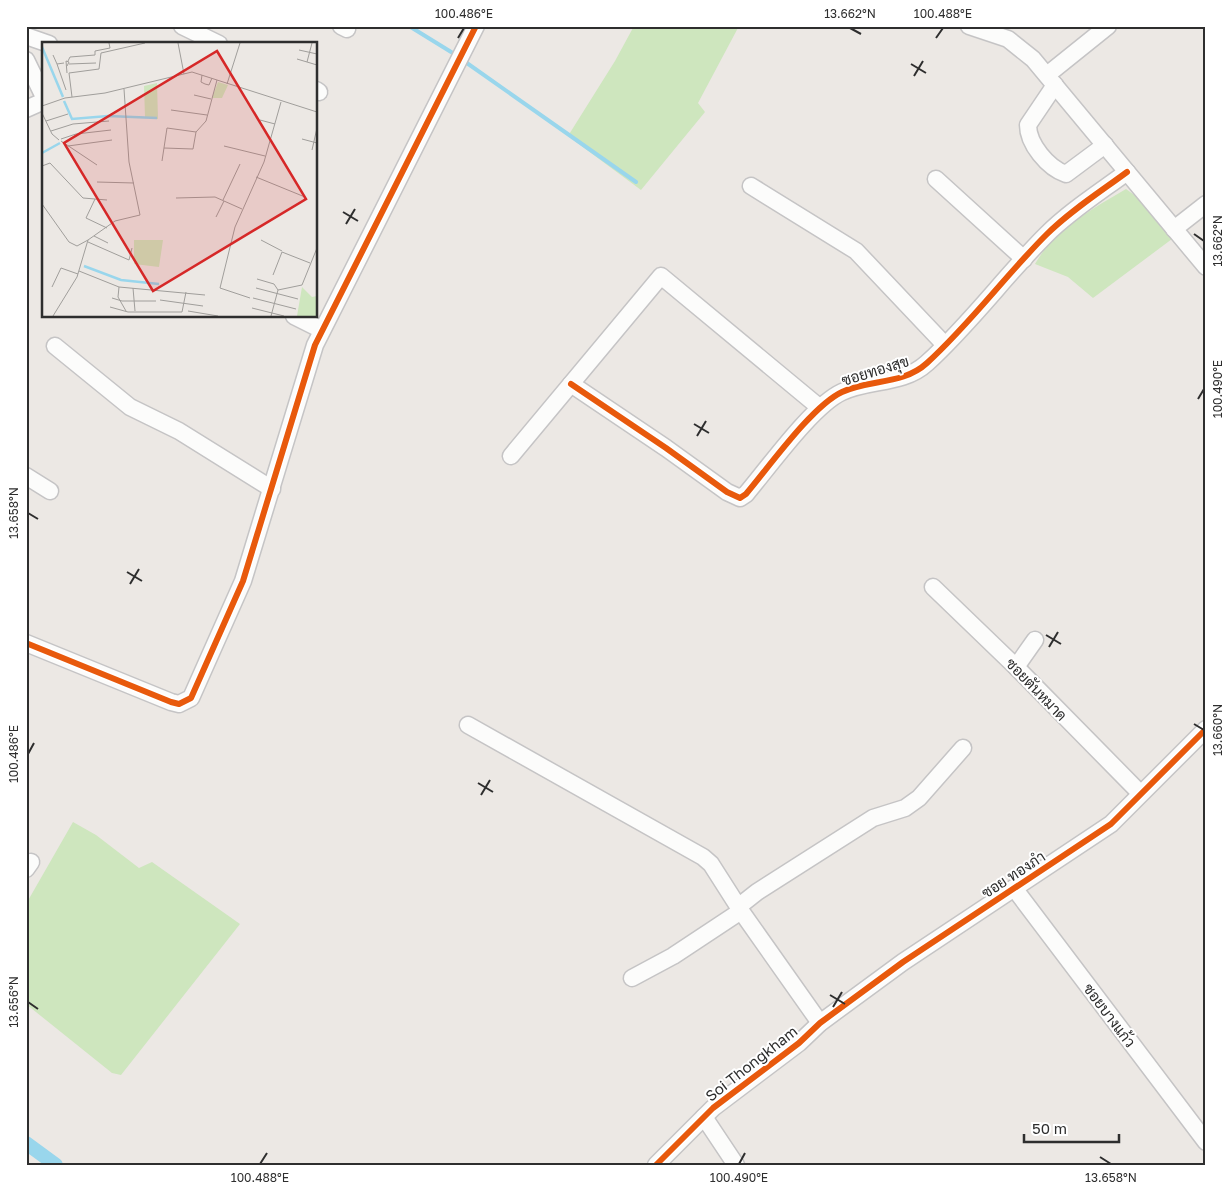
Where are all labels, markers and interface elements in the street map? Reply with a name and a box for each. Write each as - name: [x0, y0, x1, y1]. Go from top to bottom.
- text: 100.486°E: [435, 6, 493, 21]
- text: 13.662°N: [824, 6, 876, 21]
- text: 100.488°E: [914, 6, 972, 21]
- inset map: [42, 42, 318, 318]
- text: 13.662°N: [1210, 215, 1225, 267]
- street label: ซอยทองสุข: [839, 351, 912, 392]
- text: 100.490°E: [1210, 360, 1225, 418]
- text: 13.658°N: [6, 487, 21, 539]
- street label: ซอยตันหมาด: [1003, 654, 1071, 724]
- text: 13.660°N: [1210, 704, 1225, 756]
- text: 100.486°E: [6, 725, 21, 783]
- street label: ซอย ทองภํา: [978, 847, 1048, 901]
- text: 13.656°N: [6, 976, 21, 1028]
- street label: ซอยบางแก้ว: [1080, 979, 1140, 1051]
- street label: Soi Thongkham: [701, 1021, 801, 1105]
- scale bar: [1024, 1111, 1120, 1143]
- text: 50 m: [1032, 1119, 1067, 1137]
- text: 100.488°E: [231, 1170, 289, 1185]
- text: 100.490°E: [710, 1170, 768, 1185]
- text: 13.658°N: [1085, 1170, 1137, 1185]

